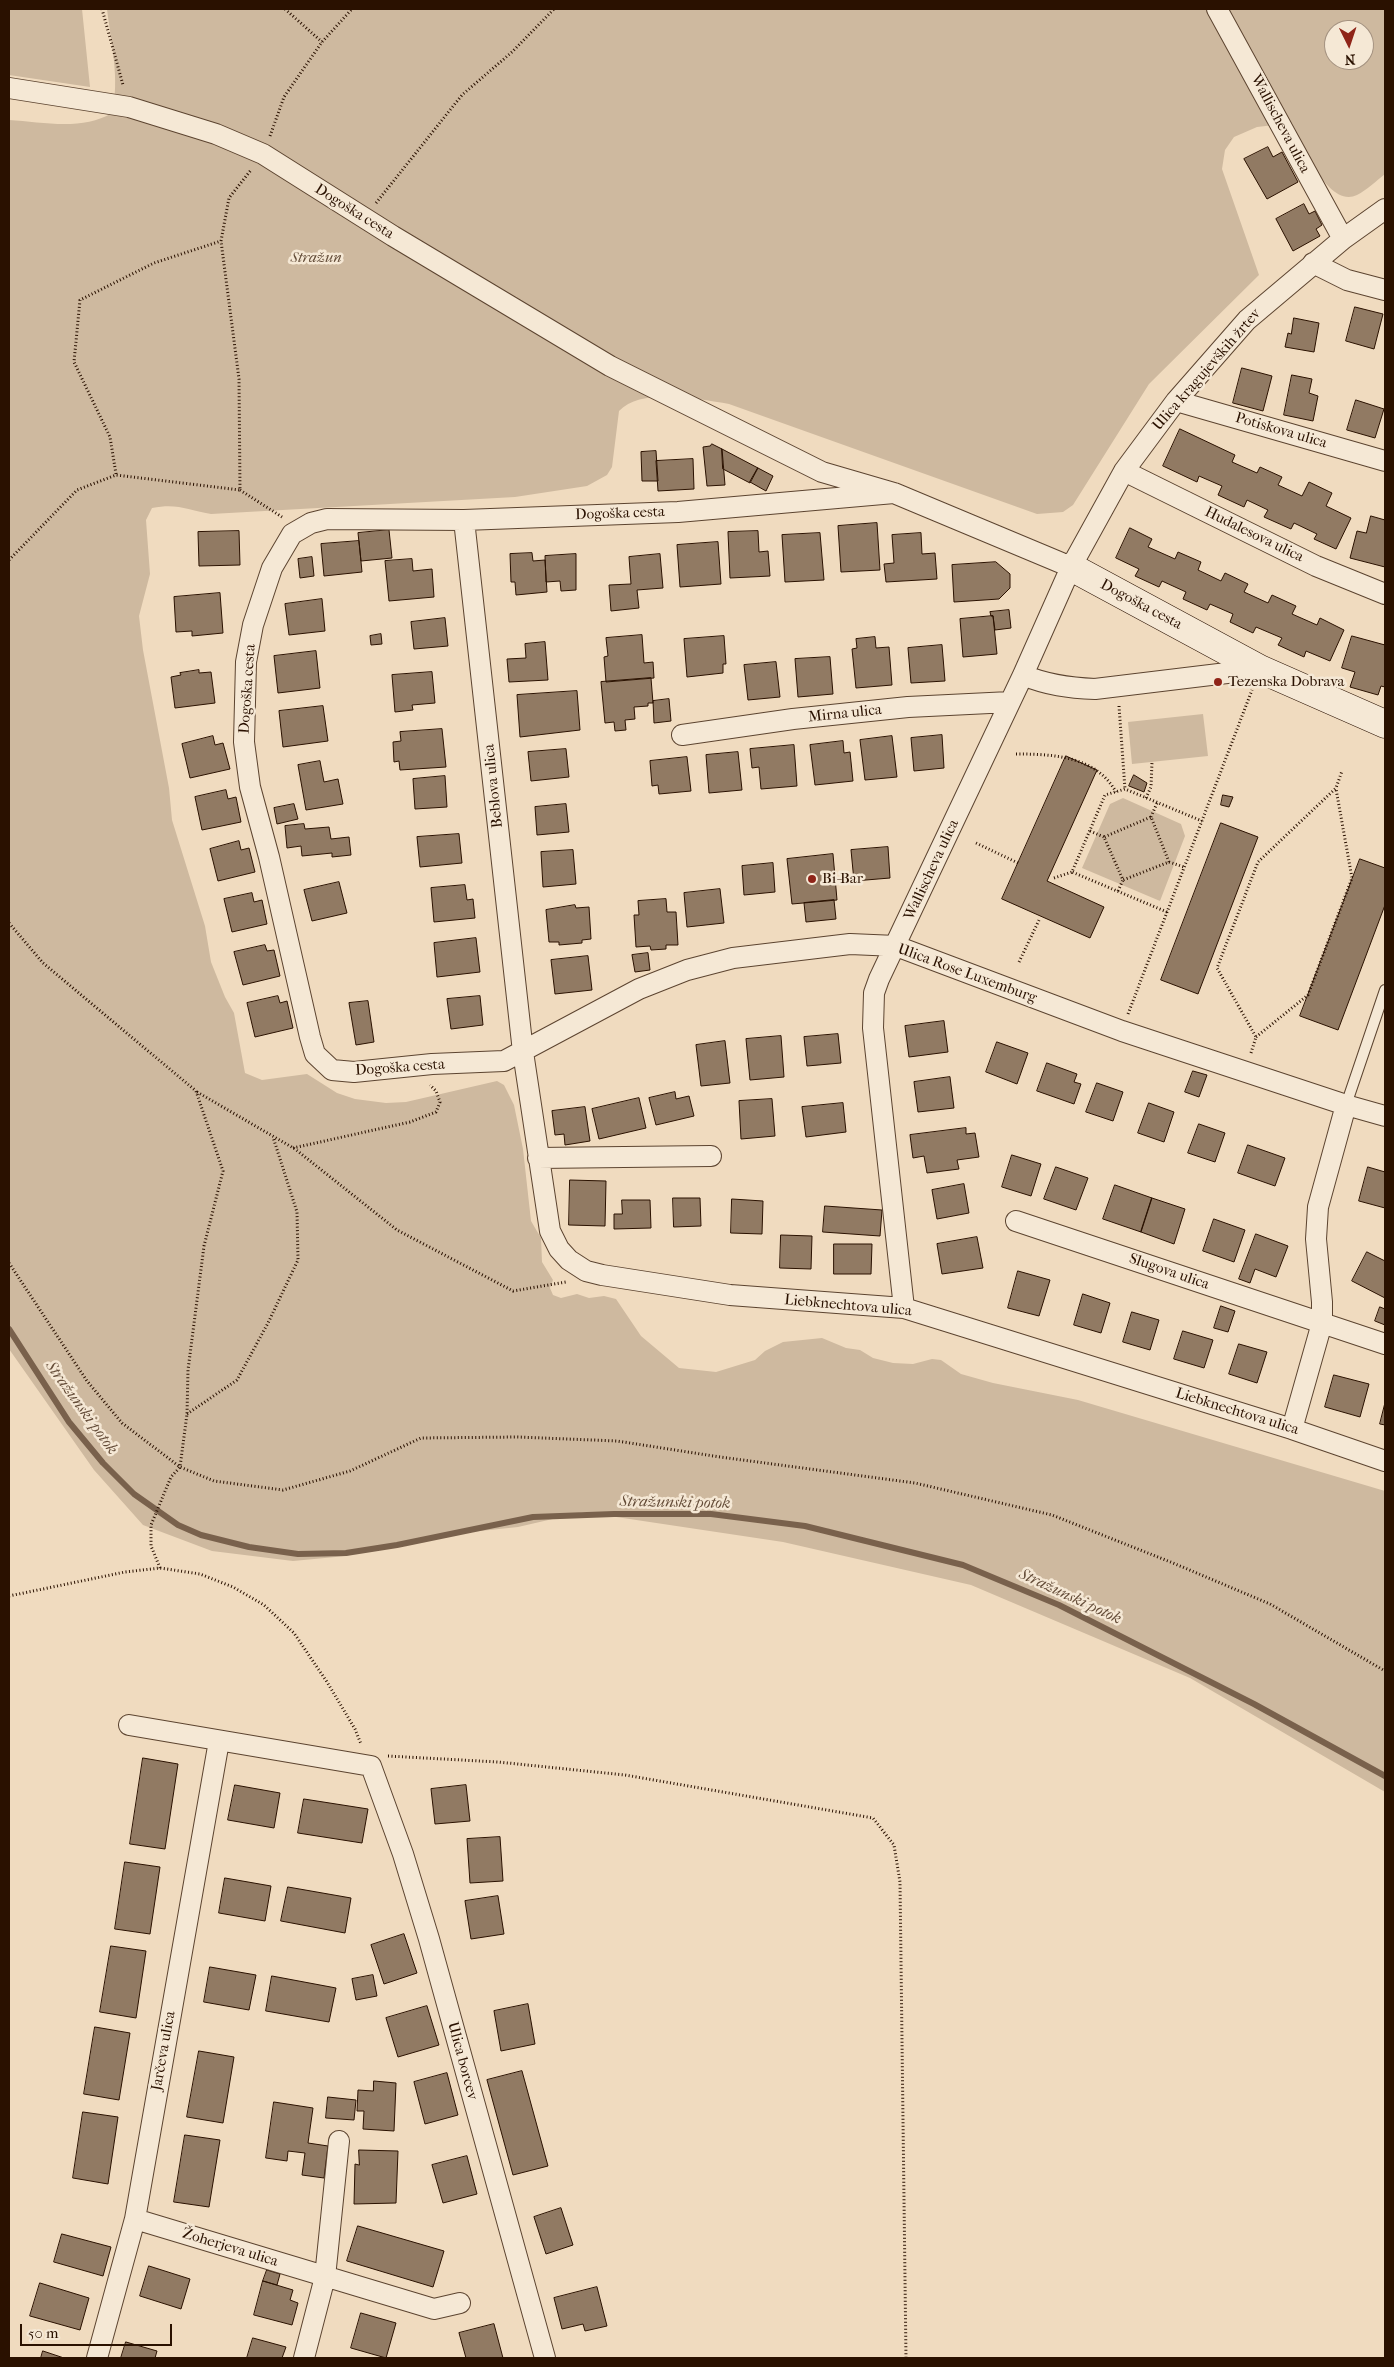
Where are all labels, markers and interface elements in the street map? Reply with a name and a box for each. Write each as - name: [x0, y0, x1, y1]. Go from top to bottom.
- north arrow: [1324, 20, 1374, 70]
- text: N: [1344, 51, 1356, 68]
- street label: Wallischeva ulica: [1246, 72, 1314, 176]
- street label: Dogoška cesta: [311, 181, 397, 243]
- park label: Stražun: [290, 249, 342, 267]
- street label: Ulica kragujevških žrtev: [1149, 305, 1265, 435]
- street label: Potiskova ulica: [1233, 409, 1329, 453]
- street label: Dogoška cesta: [575, 503, 665, 525]
- street label: Hudalesova ulica: [1202, 503, 1306, 567]
- street label: Dogoška cesta: [1097, 576, 1185, 634]
- street label: Dogoška cesta: [236, 644, 260, 734]
- place label: Tezenska Dobrava: [1228, 673, 1345, 691]
- marker: Tezenska Dobrava: [1212, 676, 1224, 688]
- street label: Mirna ulica: [807, 701, 883, 727]
- street label: Beblova ulica: [481, 743, 507, 829]
- street label: Wallischeva ulica: [901, 817, 963, 923]
- place label: Bi-Bar: [822, 870, 863, 888]
- marker: Bi-Bar: [806, 873, 818, 885]
- street label: Ulica Rose Luxemburg: [895, 940, 1039, 1008]
- street label: Dogoška cesta: [355, 1056, 445, 1080]
- street label: Slugova ulica: [1127, 1250, 1211, 1294]
- street label: Liebknechtova ulica: [784, 1291, 912, 1321]
- water label: Stražunski potok: [41, 1357, 121, 1459]
- street label: Liebknechtova ulica: [1173, 1385, 1301, 1439]
- water label: Stražunski potok: [619, 1492, 731, 1514]
- water label: Stražunski potok: [1016, 1565, 1124, 1629]
- street label: Jarčeva ulica: [148, 2010, 180, 2092]
- street label: Ulica borcev: [443, 2020, 481, 2102]
- street label: Žoherjeva ulica: [180, 2225, 280, 2271]
- scale bar: [22, 2314, 175, 2346]
- text: 50 m: [28, 2324, 58, 2342]

